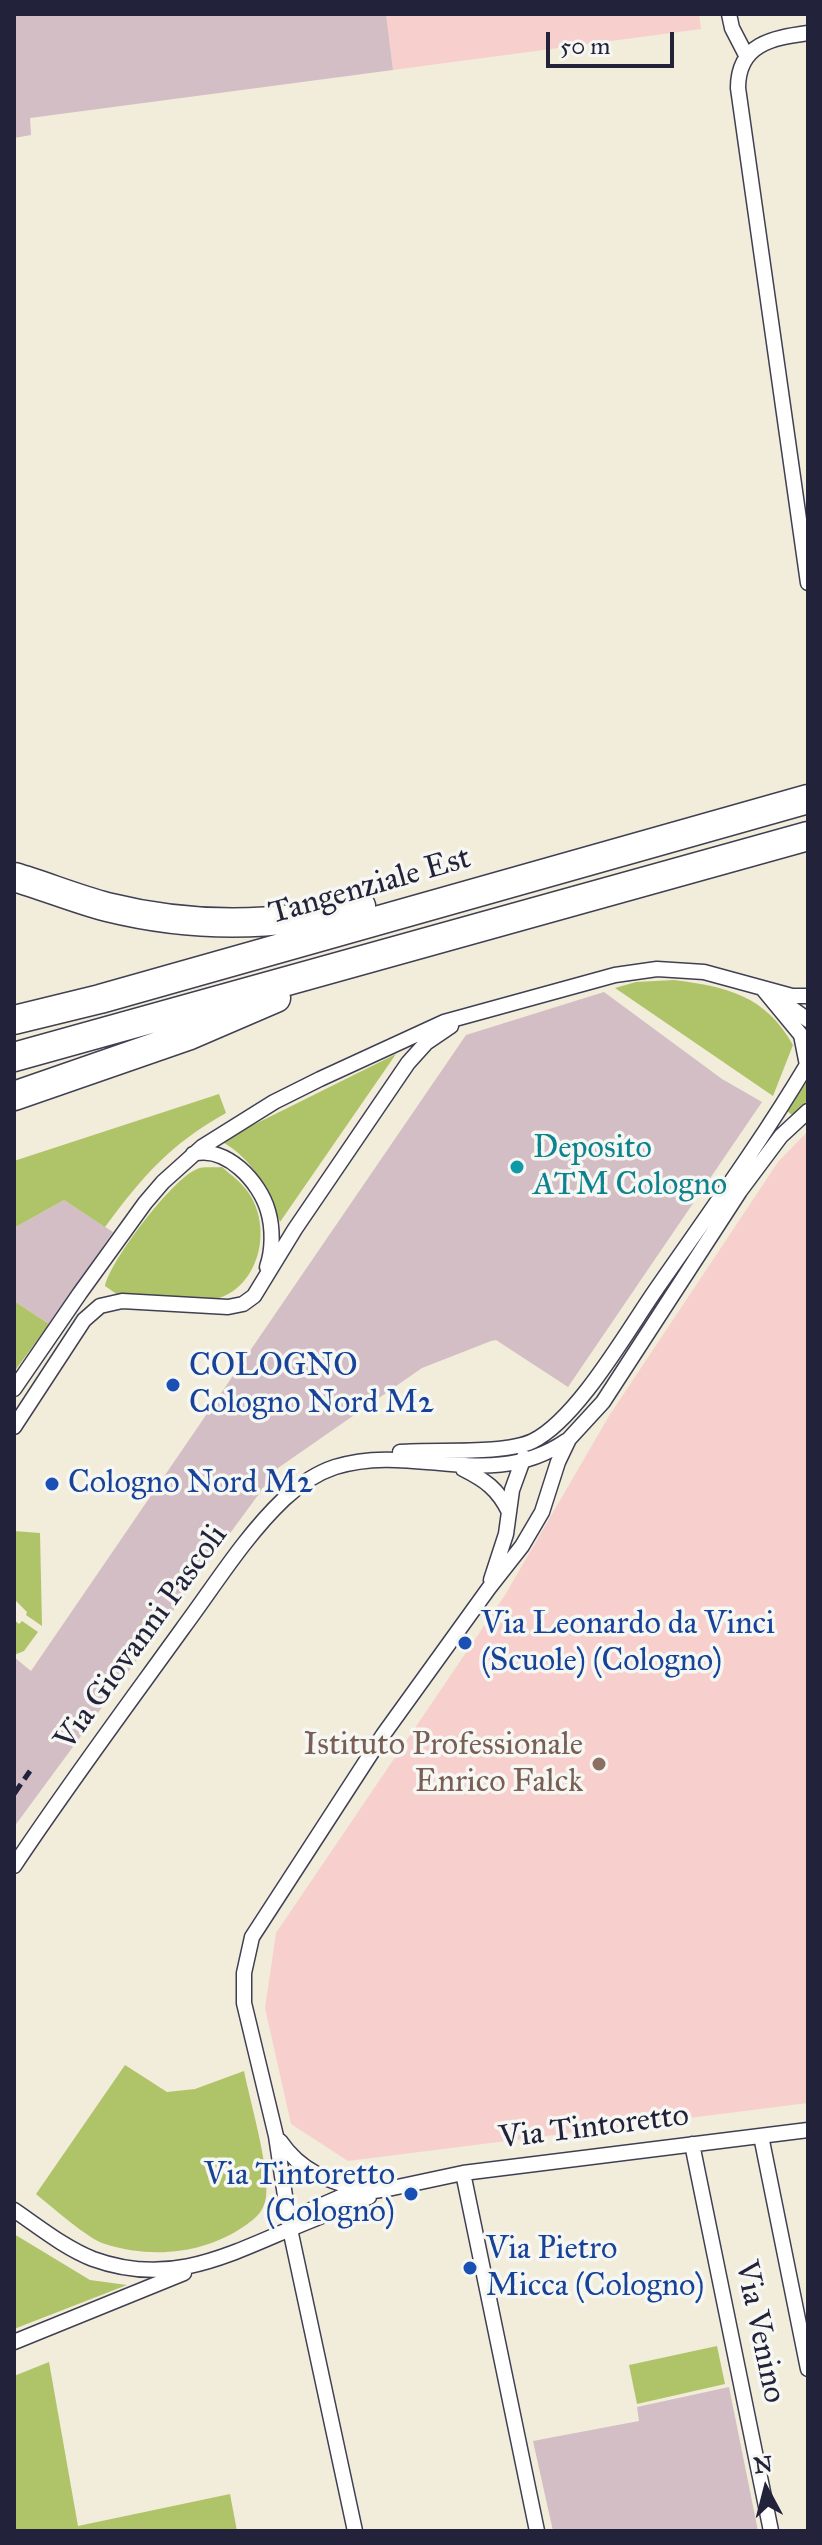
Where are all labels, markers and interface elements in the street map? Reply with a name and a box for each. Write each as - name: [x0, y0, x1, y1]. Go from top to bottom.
- scale bar: [550, 16, 678, 66]
- text: 50 m: [560, 31, 610, 61]
- street label: Tangenziale Est: [265, 840, 475, 934]
- place label: Deposito ATM Cologno: [533, 1130, 727, 1205]
- marker: Deposito ATM Cologno: [508, 1158, 526, 1176]
- place label: COLOGNO Cologno Nord M2: [189, 1348, 434, 1423]
- marker: COLOGNO Cologno Nord M2: [164, 1376, 182, 1394]
- place label: Cologno Nord M2: [68, 1465, 313, 1503]
- marker: Cologno Nord M2: [43, 1475, 61, 1493]
- street label: Via Giovanni Pascoli: [47, 1518, 237, 1758]
- place label: Via Leonardo da Vinci (Scuole) (Cologno): [481, 1606, 775, 1681]
- marker: Via Leonardo da Vinci (Scuole) (Cologno): [456, 1634, 474, 1652]
- place label: Istituto Professionale Enrico Falck: [304, 1727, 583, 1802]
- marker: Istituto Professionale Enrico Falck: [590, 1755, 608, 1773]
- street label: Via Tintoretto: [497, 2097, 691, 2159]
- place label: Via Tintoretto (Cologno): [204, 2157, 395, 2232]
- marker: Via Tintoretto (Cologno): [402, 2185, 420, 2203]
- place label: Via Pietro Micca (Cologno): [486, 2231, 704, 2306]
- street label: Via Venino: [725, 2257, 793, 2407]
- marker: Via Pietro Micca (Cologno): [461, 2259, 479, 2277]
- north arrow: [726, 2449, 806, 2529]
- text: N: [752, 2450, 774, 2479]

